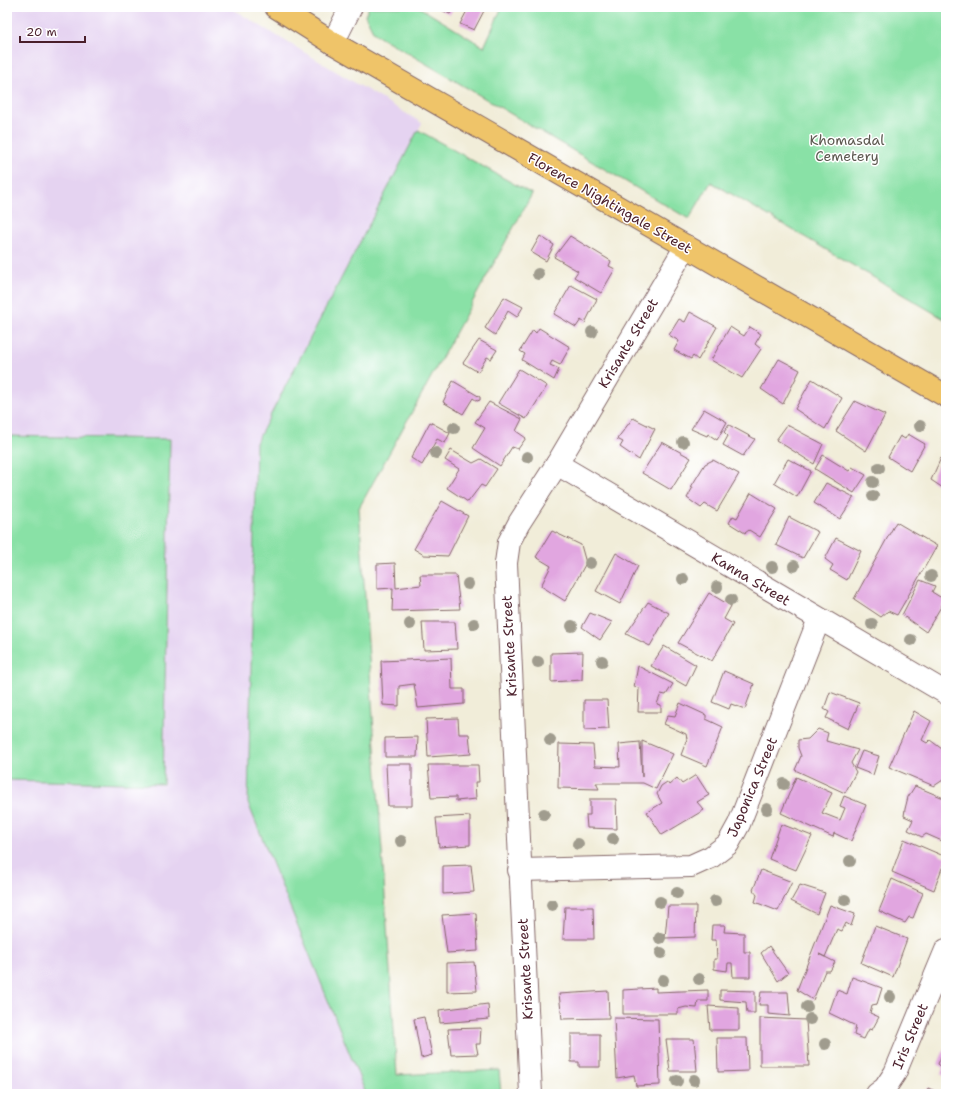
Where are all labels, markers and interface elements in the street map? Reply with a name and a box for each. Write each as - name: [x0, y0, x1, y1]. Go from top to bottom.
- scale bar: [20, 18, 85, 44]
- text: 20 m: [26, 24, 57, 40]
- park label: Khomasdal Cemetery: [810, 131, 885, 165]
- street label: Florence Nightingale Street: [525, 149, 695, 257]
- street label: Krisante Street: [594, 295, 662, 391]
- street label: Kanna Street: [708, 548, 794, 610]
- street label: Krisante Street: [497, 595, 521, 697]
- street label: Japonica Street: [723, 734, 781, 840]
- street label: Krisante Street: [513, 918, 537, 1020]
- street label: Iris Street: [888, 1000, 932, 1072]

